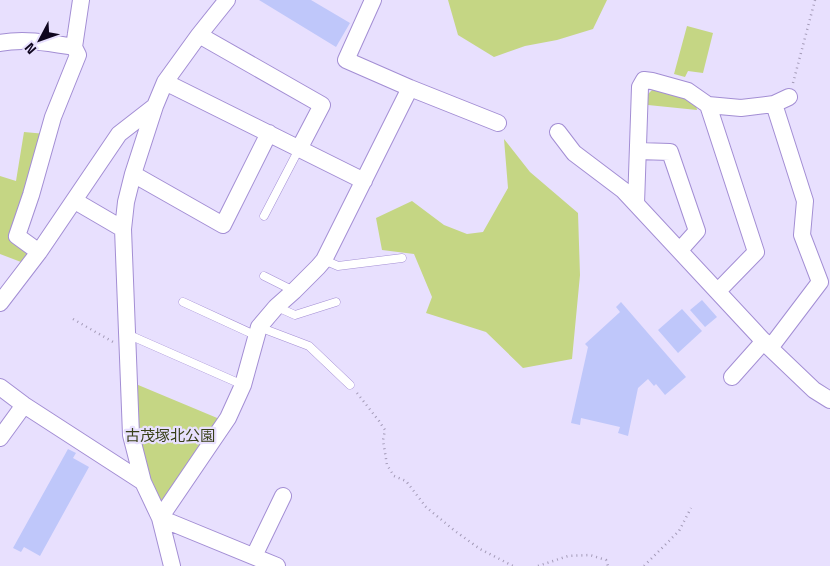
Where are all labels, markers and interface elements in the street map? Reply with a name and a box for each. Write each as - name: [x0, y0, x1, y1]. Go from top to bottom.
- north arrow: [15, 15, 65, 65]
- text: N: [19, 38, 41, 59]
- park label: 古茂塚北公園: [125, 424, 215, 447]

